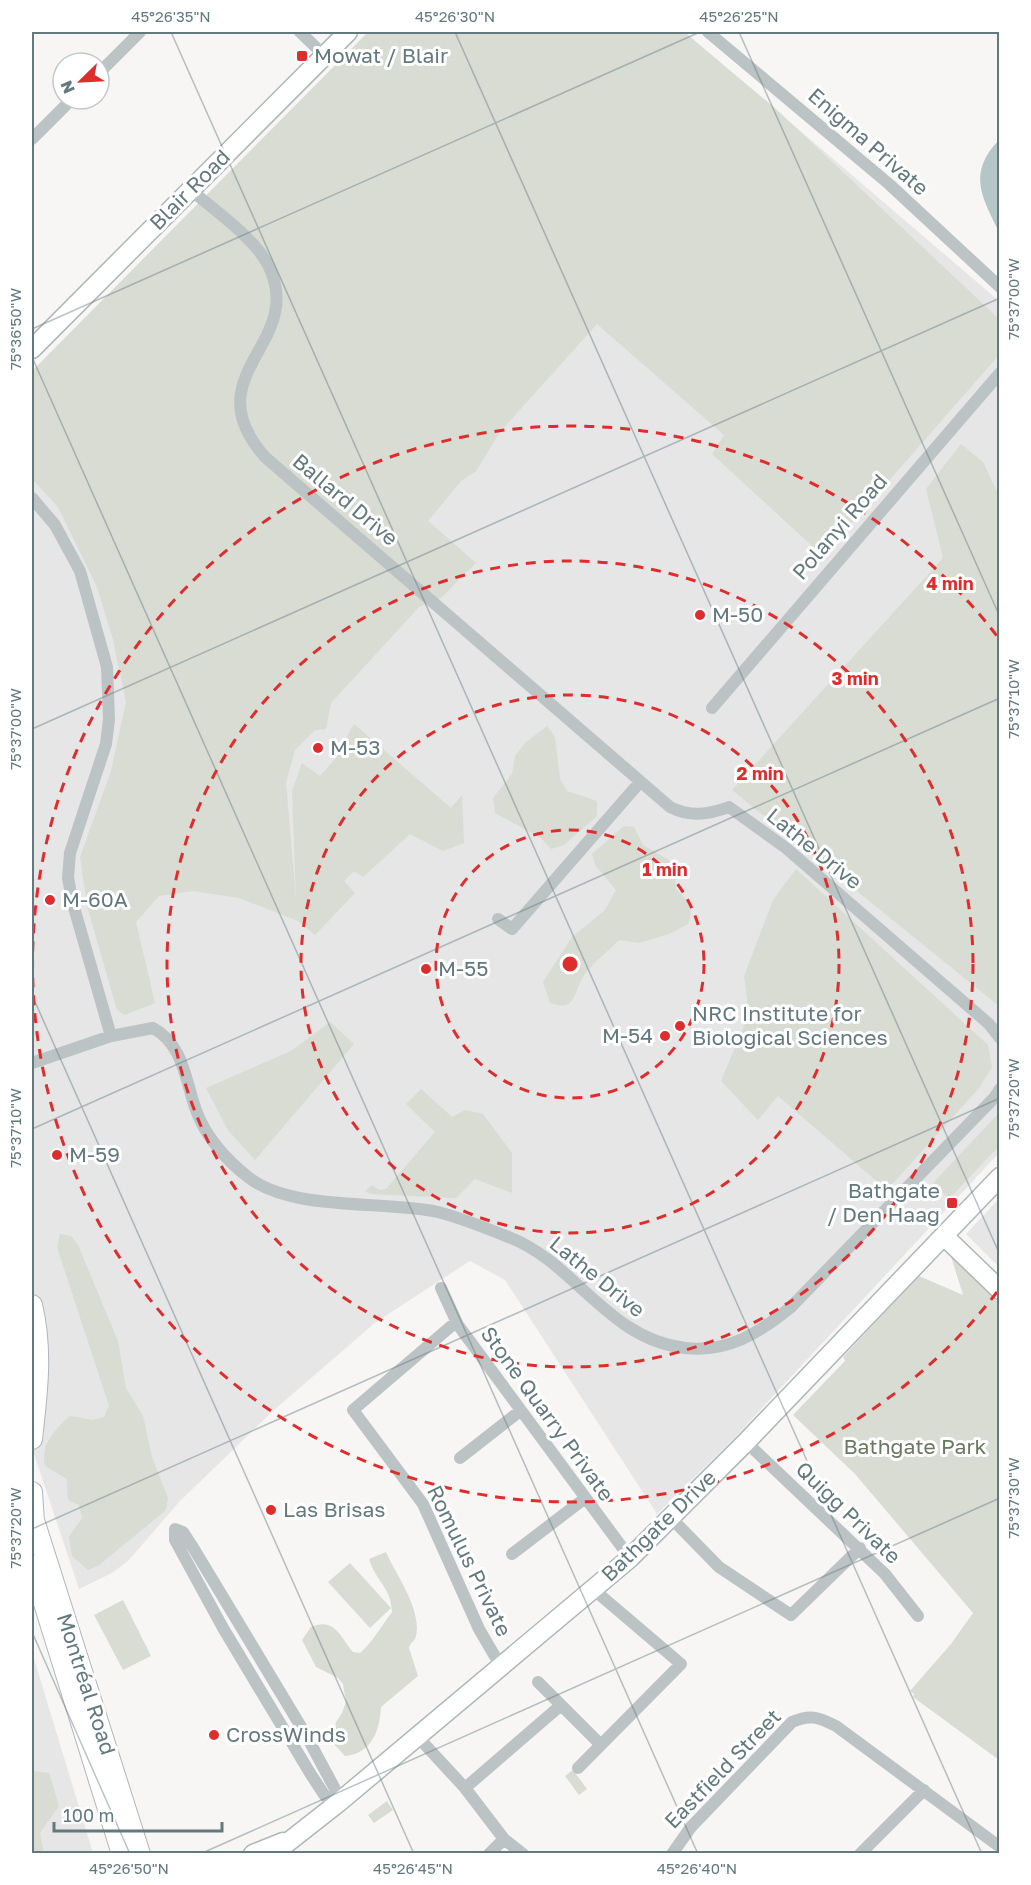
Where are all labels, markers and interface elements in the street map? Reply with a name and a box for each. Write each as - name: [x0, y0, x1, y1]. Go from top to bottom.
- text: 45°26'35"N: [131, 7, 211, 25]
- text: 45°26'30"N: [415, 7, 495, 25]
- text: 45°26'25"N: [699, 7, 779, 25]
- place label: Mowat / Blair: [314, 42, 448, 68]
- marker: Mowat / Blair: [295, 49, 309, 63]
- north arrow: [51, 51, 111, 111]
- text: N: [56, 77, 79, 97]
- street label: Enigma Private: [803, 82, 934, 201]
- street label: Blair Road: [144, 144, 235, 235]
- text: 75°37'00"W: [1004, 258, 1022, 340]
- text: 75°36'50"W: [6, 288, 24, 370]
- street label: Ballard Drive: [288, 448, 404, 551]
- street label: Polanyi Road: [786, 468, 892, 584]
- text: 4 min: [926, 572, 974, 594]
- place label: M-50: [712, 601, 763, 627]
- marker: M-50: [693, 608, 707, 622]
- text: 75°37'10"W: [1004, 659, 1022, 739]
- text: 3 min: [831, 667, 879, 689]
- text: 75°37'00"W: [6, 688, 24, 770]
- place label: M-53: [330, 734, 381, 760]
- marker: M-53: [311, 741, 325, 755]
- text: 2 min: [736, 762, 784, 784]
- street label: Lathe Drive: [762, 802, 867, 894]
- text: 1 min: [642, 858, 688, 880]
- place label: M-60A: [62, 886, 128, 912]
- marker: M-60A: [43, 893, 57, 907]
- centre of rings: [560, 954, 580, 974]
- place label: M-55: [438, 955, 488, 981]
- marker: M-55: [419, 962, 433, 976]
- place label: NRC Institute for Biological Sciences: [692, 1000, 888, 1050]
- marker: NRC Institute for Biological Sciences: [673, 1019, 687, 1033]
- place label: M-54: [602, 1022, 653, 1048]
- marker: M-54: [658, 1029, 672, 1043]
- text: 75°37'20"W: [1004, 1058, 1022, 1140]
- text: 75°37'10"W: [6, 1088, 24, 1168]
- place label: M-59: [69, 1141, 120, 1167]
- marker: M-59: [50, 1148, 64, 1162]
- place label: Bathgate / Den Haag: [827, 1177, 940, 1227]
- marker: Bathgate / Den Haag: [945, 1196, 959, 1210]
- street label: Lathe Drive: [545, 1230, 650, 1322]
- street label: Stone Quarry Private: [476, 1321, 620, 1506]
- park label: Bathgate Park: [844, 1433, 987, 1459]
- street label: Quigg Private: [791, 1456, 907, 1569]
- text: 75°37'30"W: [1004, 1457, 1022, 1539]
- street label: Bathgate Drive: [596, 1464, 721, 1587]
- street label: Romulus Private: [422, 1481, 518, 1640]
- text: 75°37'20"W: [6, 1487, 24, 1569]
- place label: Las Brisas: [283, 1496, 385, 1522]
- marker: Las Brisas: [264, 1503, 278, 1517]
- street label: Montréal Road: [52, 1610, 122, 1758]
- street label: Eastfield Street: [659, 1703, 786, 1834]
- place label: CrossWinds: [226, 1721, 346, 1747]
- marker: CrossWinds: [207, 1728, 221, 1742]
- scale bar: [54, 1795, 222, 1833]
- text: 100 m: [63, 1804, 114, 1826]
- text: 45°26'50"N: [89, 1859, 169, 1877]
- text: 45°26'45"N: [373, 1859, 453, 1877]
- text: 45°26'40"N: [657, 1859, 737, 1877]

